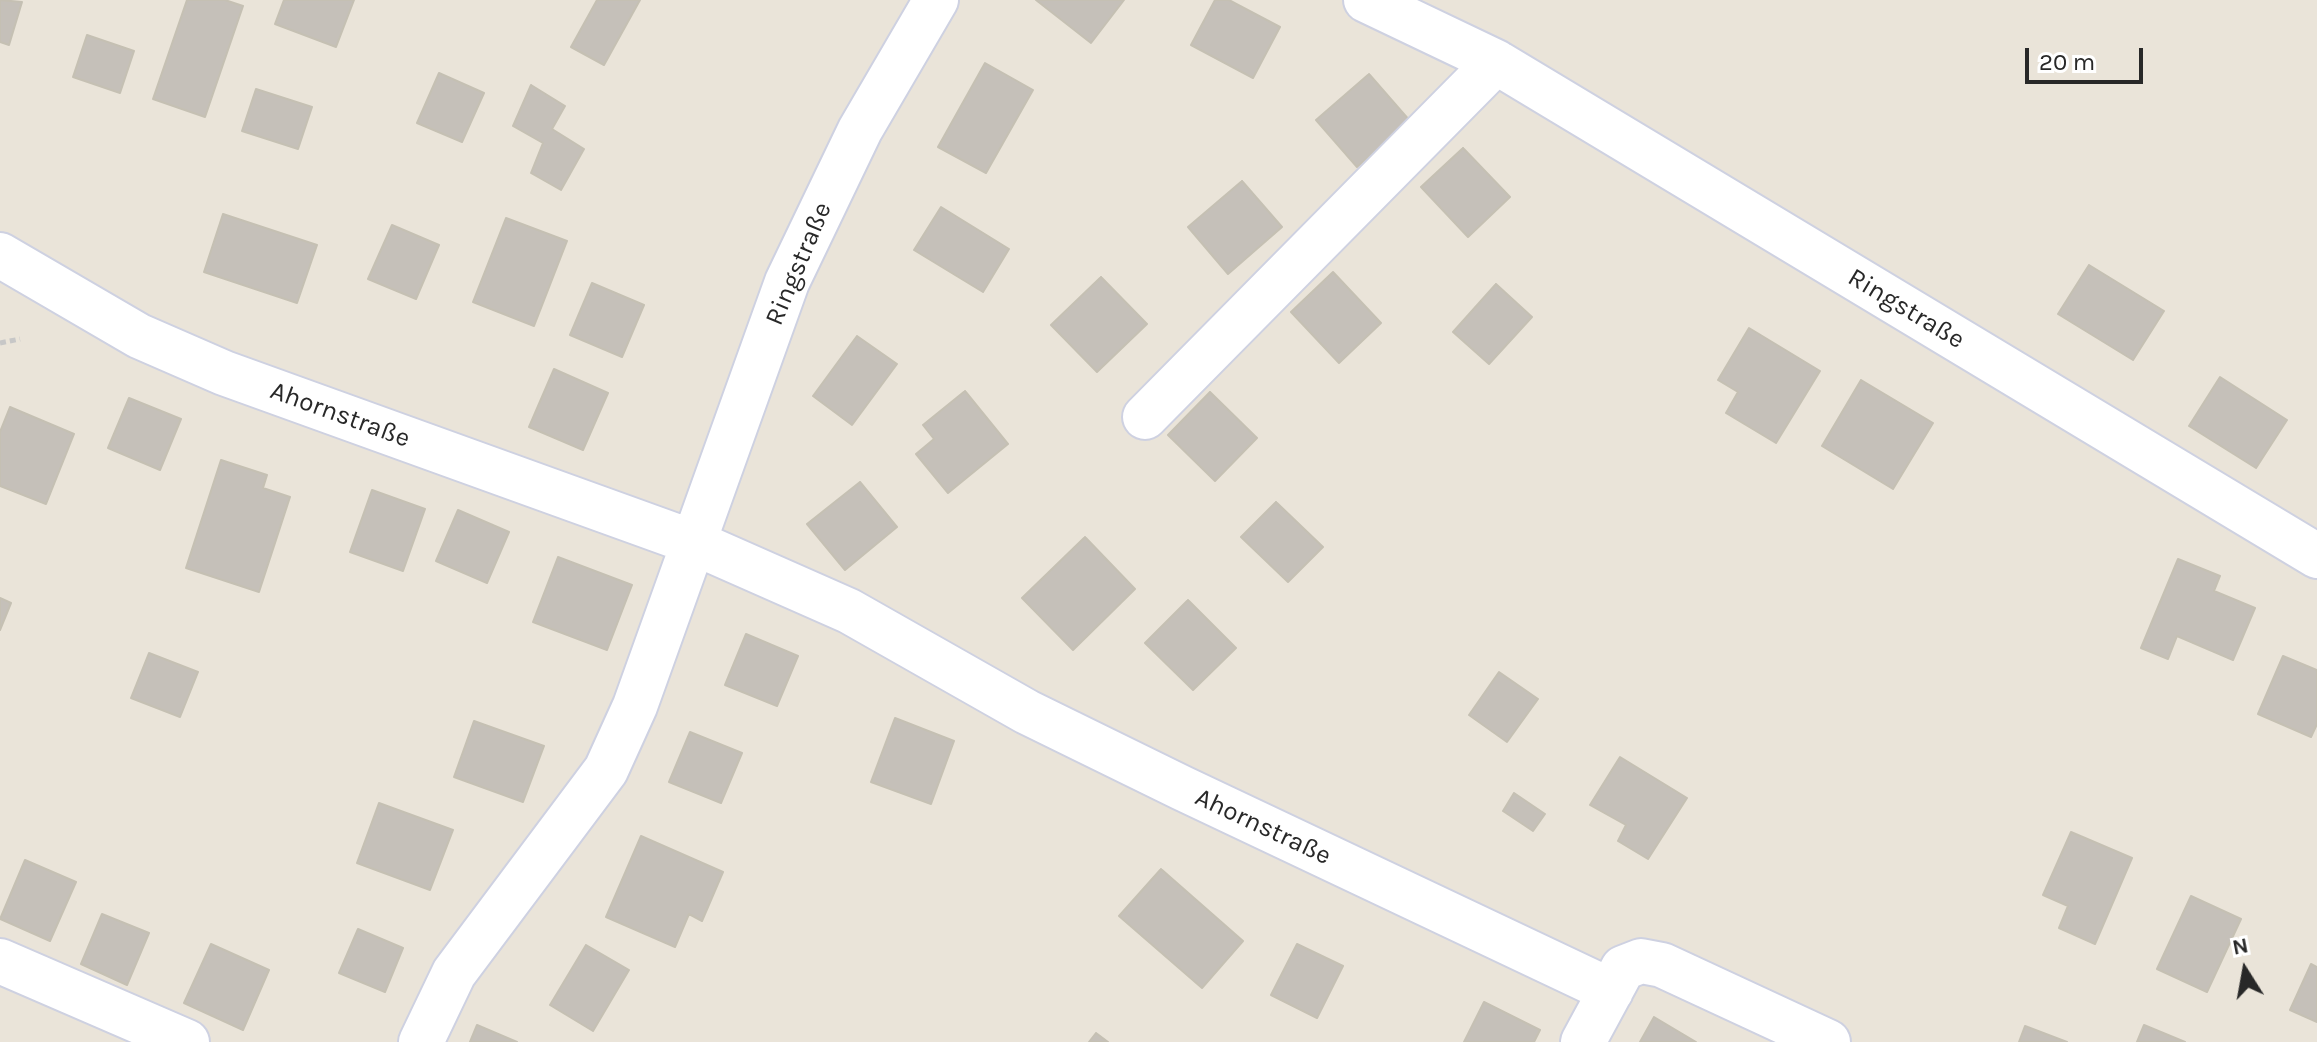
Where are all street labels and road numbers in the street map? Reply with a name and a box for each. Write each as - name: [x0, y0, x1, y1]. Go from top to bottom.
- street label: Ringstraße: [759, 198, 839, 330]
- street label: Ringstraße: [1842, 262, 1970, 356]
- street label: Ahornstraße: [266, 375, 414, 455]
- street label: Ahornstraße: [1190, 782, 1336, 872]

